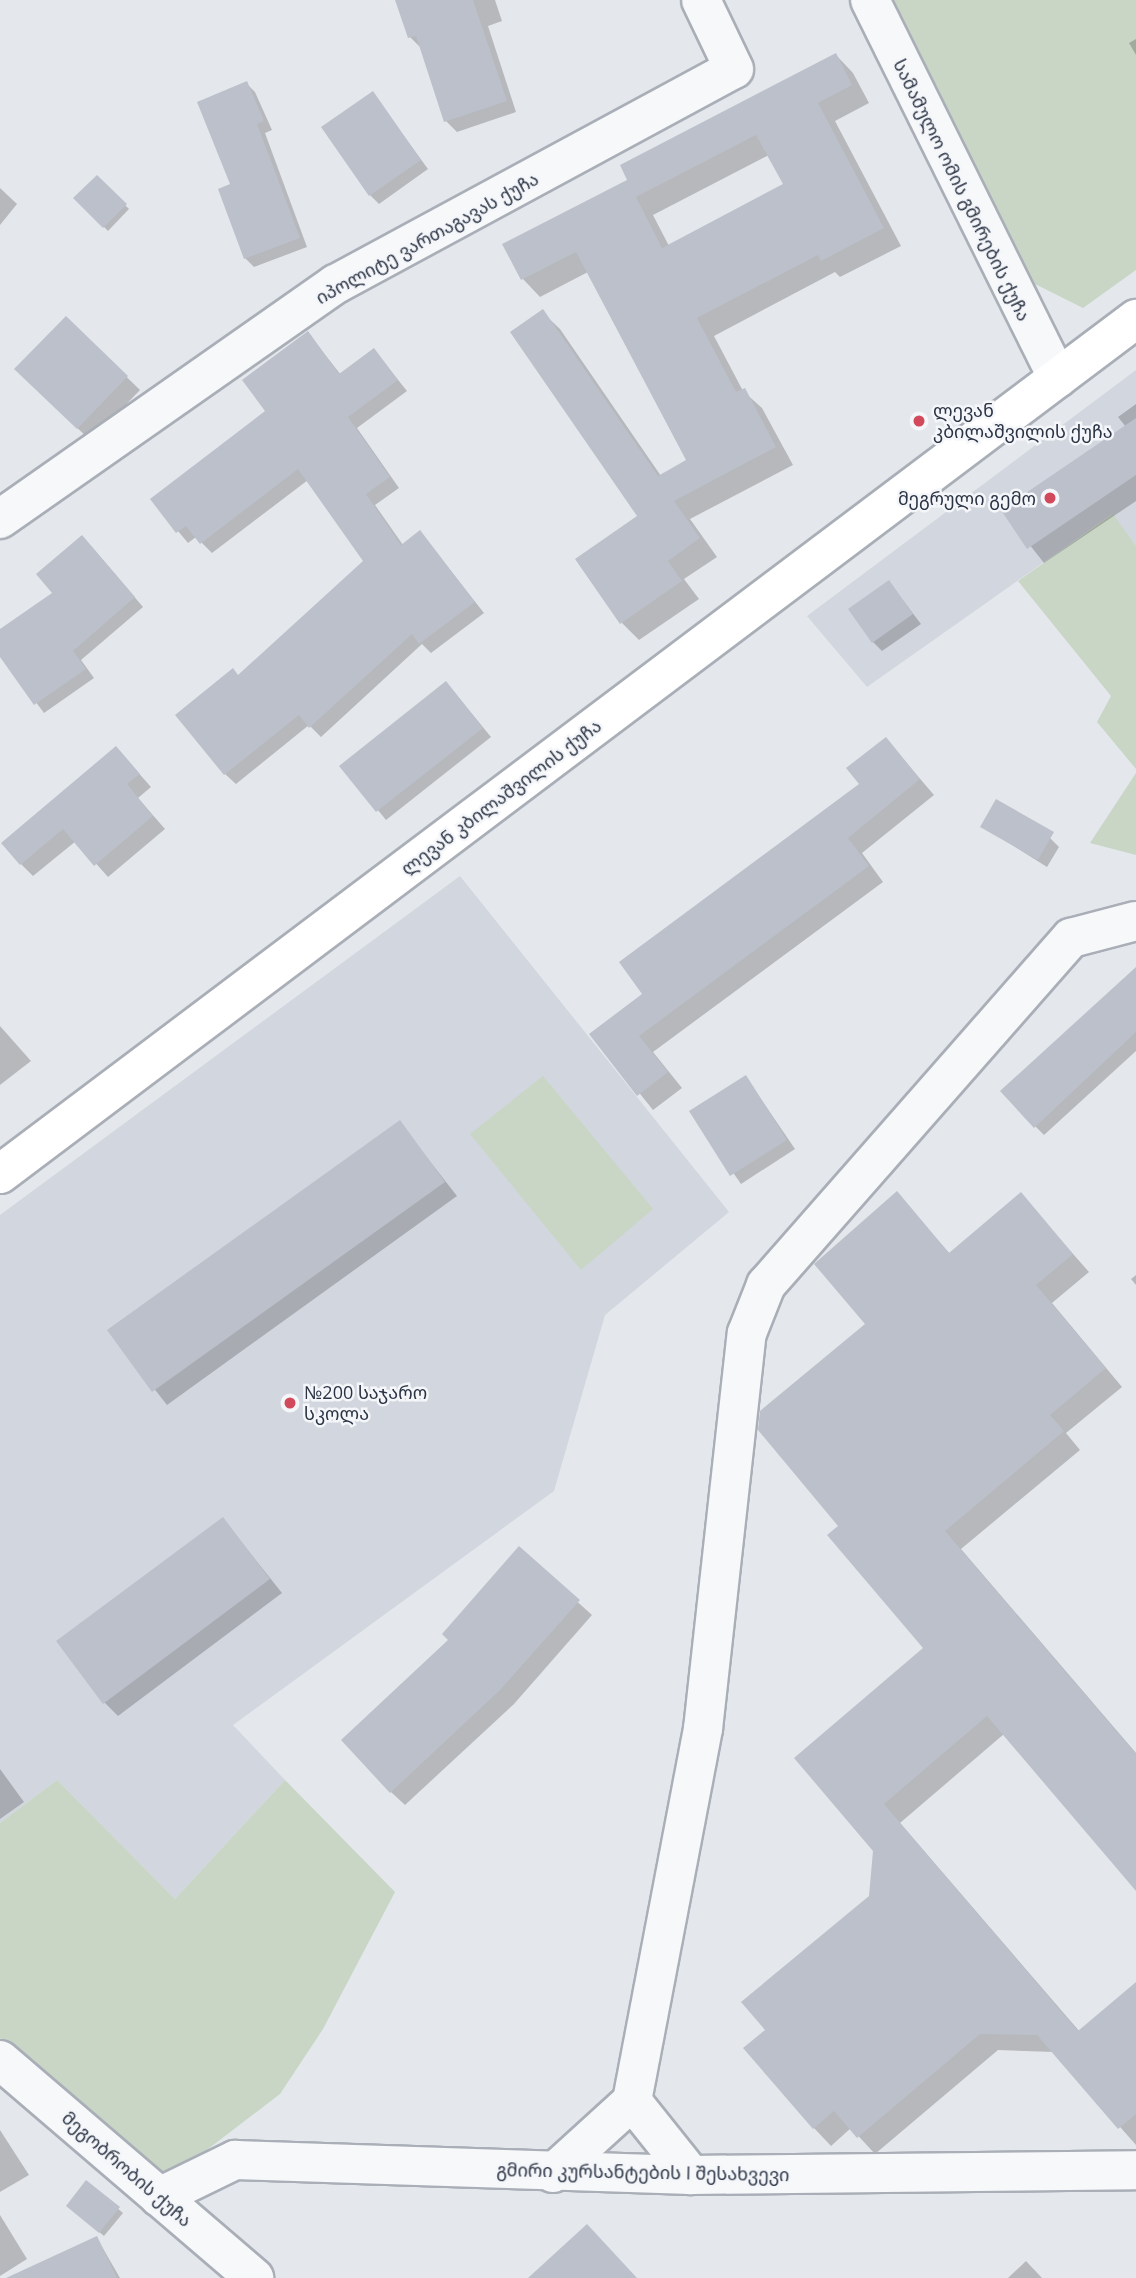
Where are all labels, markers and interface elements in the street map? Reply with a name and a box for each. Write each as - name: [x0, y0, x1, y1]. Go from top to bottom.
- street label: სამამულო ომის გმირების ქუჩა: [889, 56, 1035, 324]
- street label: იპოლიტე ვართაგავას ქუჩა: [312, 168, 542, 308]
- place label: ლევან კბილაშვილის ქუჩა: [933, 400, 1113, 442]
- marker: ლევან კბილაშვილის ქუჩა: [911, 413, 927, 429]
- place label: მეგრული გემო: [898, 487, 1036, 509]
- marker: მეგრული გემო: [1042, 490, 1058, 506]
- street label: ლევან კბილაშვილის ქუჩა: [397, 715, 605, 879]
- place label: №200 საჯარო სკოლა: [304, 1382, 427, 1424]
- marker: №200 საჯარო სკოლა: [282, 1395, 298, 1411]
- street label: მეგობრობის ქუჩა: [58, 2107, 196, 2231]
- street label: გმირი კურსანტების I შესახვევი: [496, 2159, 790, 2185]

